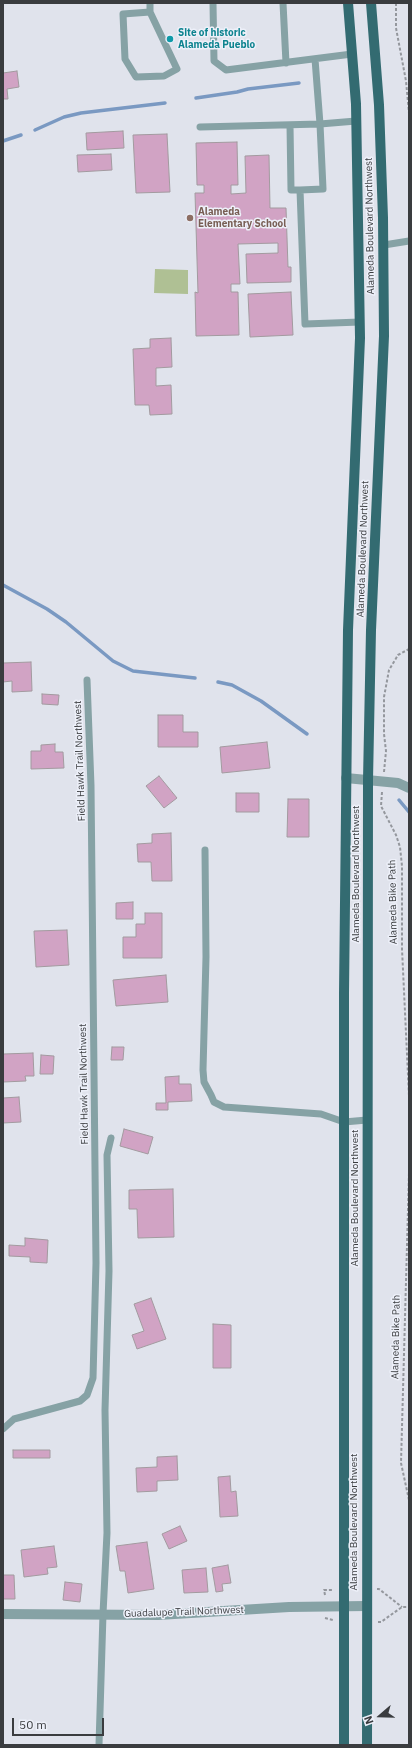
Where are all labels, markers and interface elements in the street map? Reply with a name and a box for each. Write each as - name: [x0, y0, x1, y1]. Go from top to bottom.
- place label: Site of historic Alameda Pueblo: [178, 27, 255, 50]
- marker: Site of historic Alameda Pueblo: [165, 34, 175, 44]
- street label: Alameda Boulevard Northwest: [363, 157, 377, 295]
- place label: Alameda Elementary School: [198, 206, 286, 230]
- marker: Alameda Elementary School: [185, 213, 195, 223]
- street label: Alameda Boulevard Northwest: [355, 480, 371, 618]
- street label: Field Hawk Trail Northwest: [72, 700, 88, 822]
- street label: Alameda Boulevard Northwest: [350, 805, 362, 943]
- street label: Alameda Bike Path: [386, 860, 400, 944]
- street label: Field Hawk Trail Northwest: [77, 1023, 91, 1145]
- street label: Alameda Boulevard Northwest: [349, 1129, 361, 1267]
- street label: Alameda Bike Path: [389, 1295, 403, 1379]
- street label: Alameda Boulevard Northwest: [348, 1453, 360, 1591]
- street label: Guadalupe Trail Northwest: [124, 1604, 244, 1620]
- north arrow: [360, 1696, 400, 1736]
- scale bar: [14, 1710, 106, 1736]
- text: N: [361, 1714, 377, 1726]
- text: 50 m: [19, 1717, 47, 1732]

